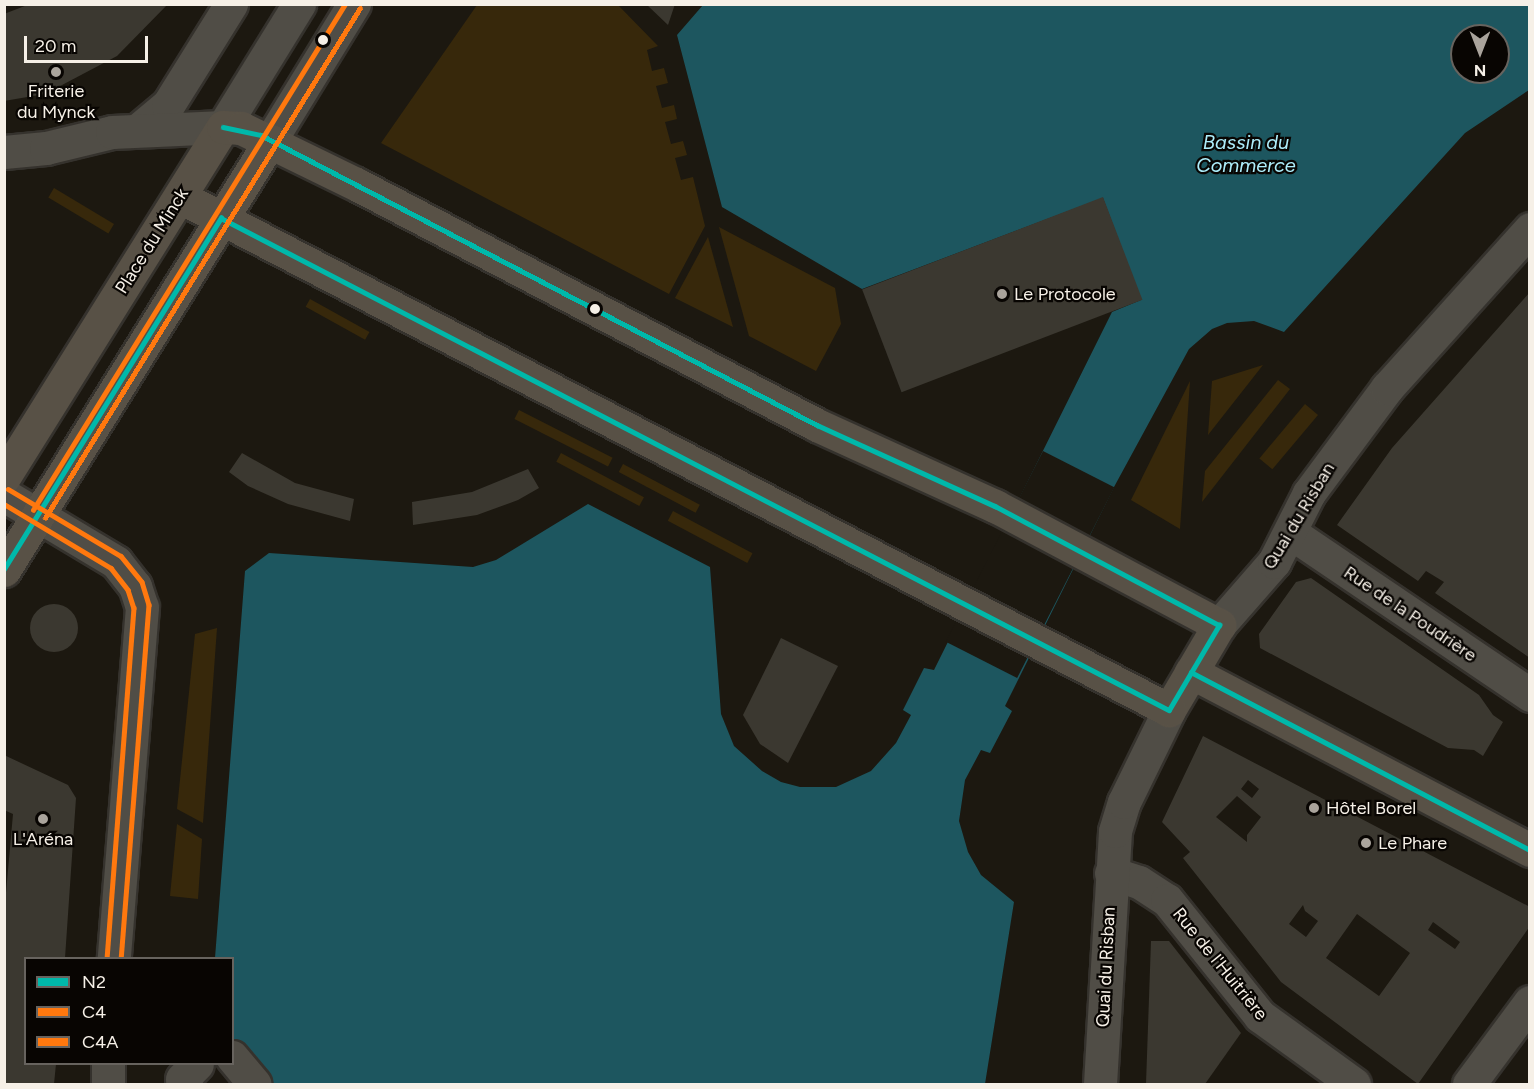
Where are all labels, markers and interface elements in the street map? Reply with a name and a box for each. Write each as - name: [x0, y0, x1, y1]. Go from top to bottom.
- scale bar: [27, 24, 152, 62]
- north arrow: [1450, 24, 1510, 84]
- unlabelled marker: [317, 34, 329, 46]
- text: 20 m: [35, 35, 76, 57]
- text: N: [1474, 61, 1486, 80]
- marker: Friterie du Mynck: [49, 65, 63, 79]
- place label: Friterie du Mynck: [17, 81, 95, 124]
- water label: Bassin du Commerce: [1196, 130, 1296, 177]
- street label: Place du Minck: [111, 184, 193, 298]
- place label: Le Protocole: [1014, 283, 1116, 305]
- marker: Le Protocole: [995, 287, 1009, 301]
- unlabelled marker: [589, 303, 601, 315]
- street label: Quai du Risban: [1259, 459, 1339, 573]
- street label: Rue de la Poudrière: [1340, 562, 1480, 666]
- place label: Hôtel Borel: [1326, 797, 1416, 819]
- marker: Hôtel Borel: [1307, 801, 1321, 815]
- marker: L'Aréna: [36, 812, 50, 826]
- place label: L'Aréna: [13, 828, 73, 850]
- place label: Le Phare: [1378, 832, 1447, 854]
- marker: Le Phare: [1359, 836, 1373, 850]
- street label: Rue de l'Huitrière: [1168, 903, 1272, 1025]
- street label: Quai du Risban: [1092, 906, 1120, 1028]
- legend: [24, 957, 234, 1065]
- text: N2: [82, 971, 106, 993]
- text: C4: [82, 1001, 106, 1023]
- text: C4A: [82, 1031, 118, 1053]

